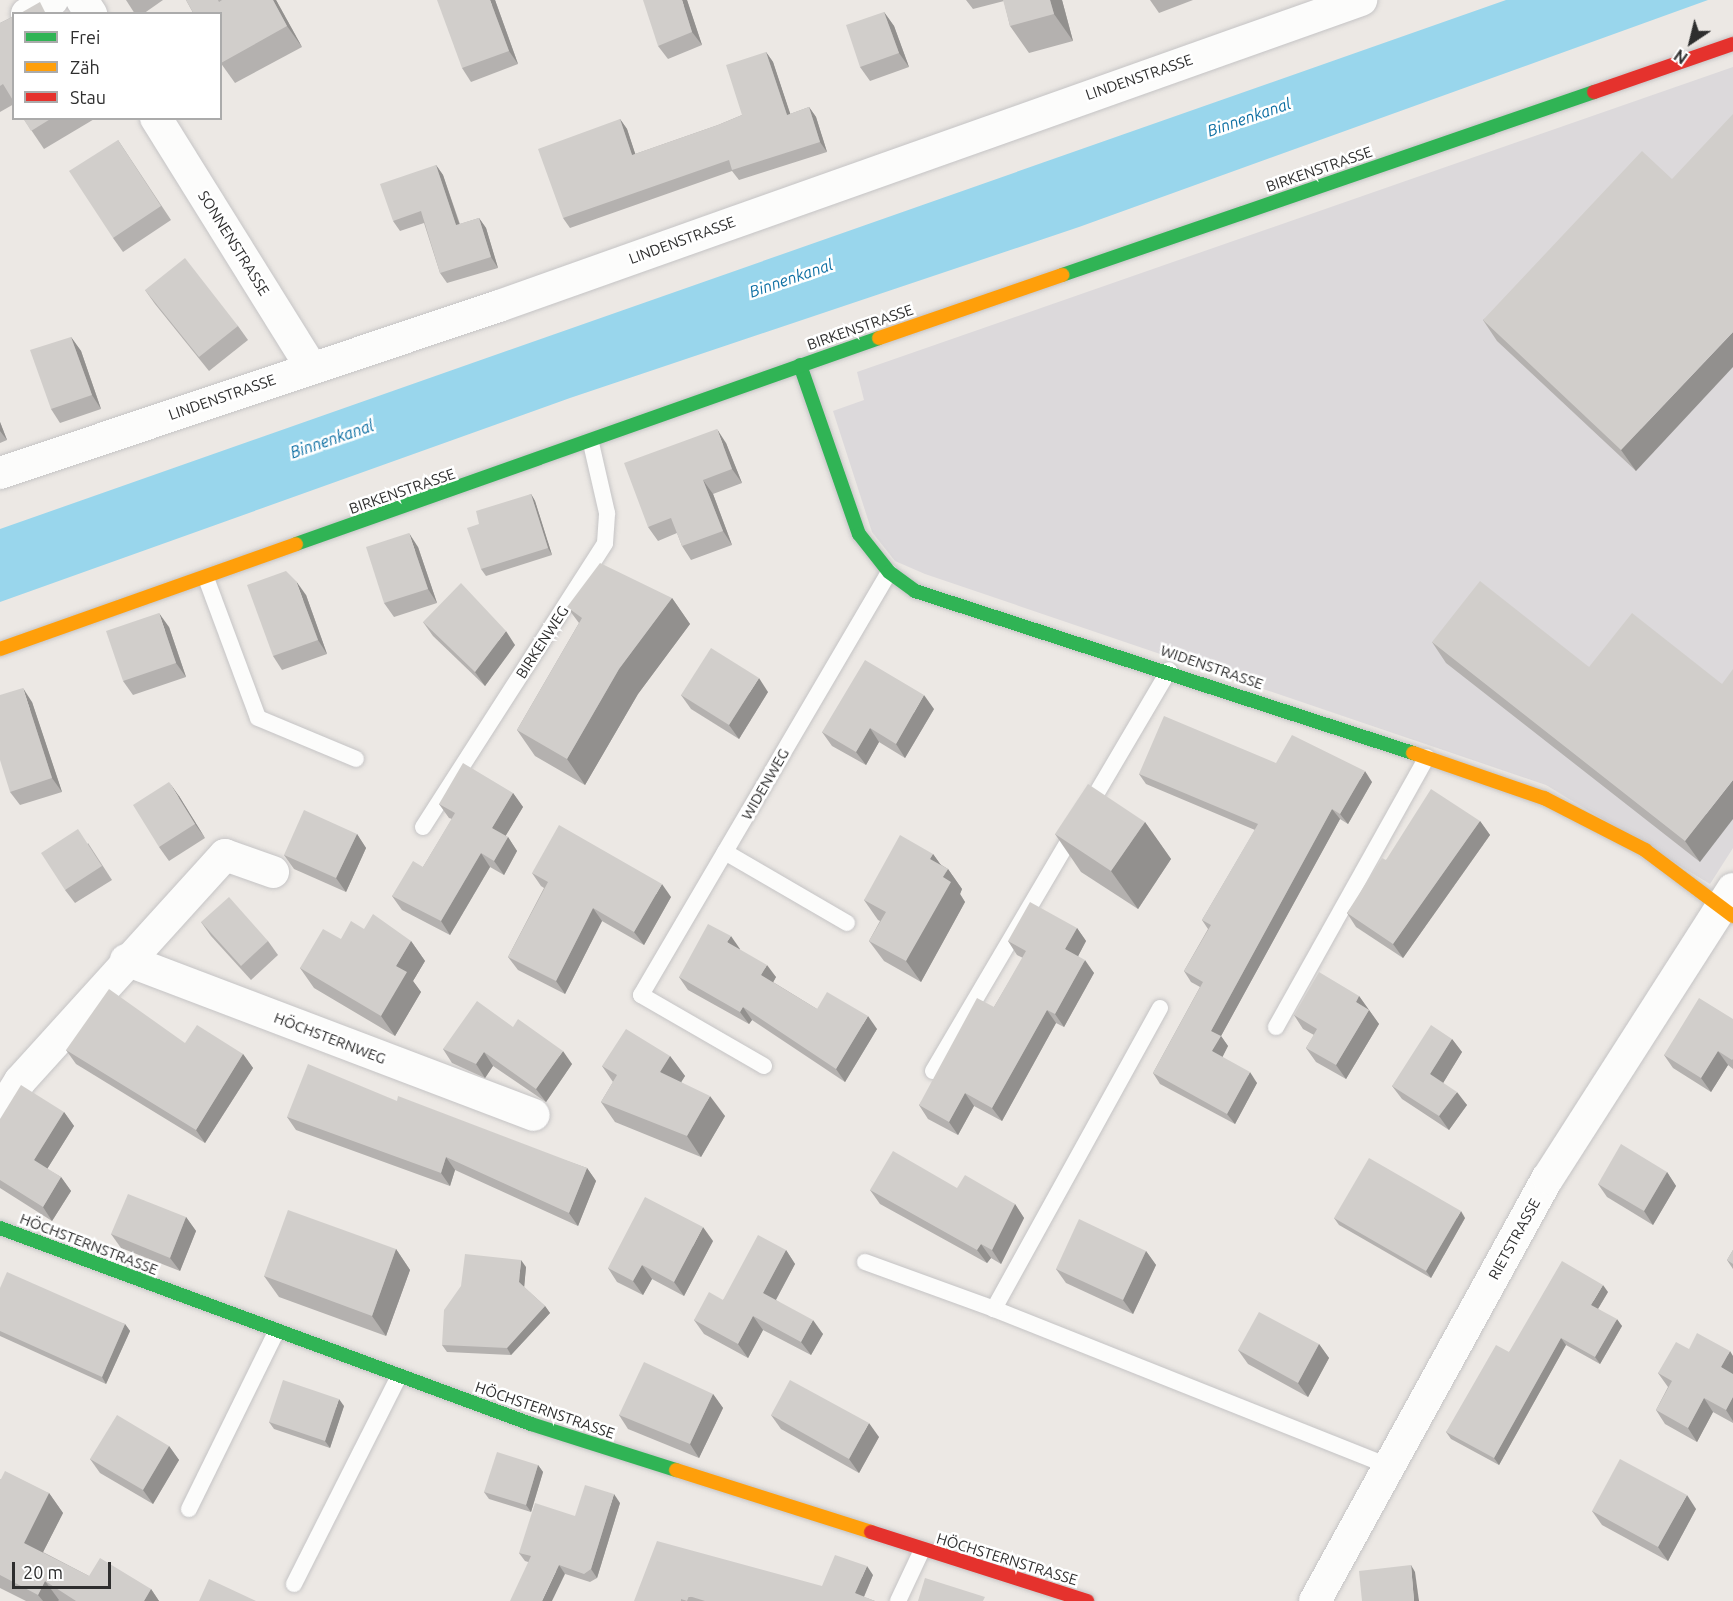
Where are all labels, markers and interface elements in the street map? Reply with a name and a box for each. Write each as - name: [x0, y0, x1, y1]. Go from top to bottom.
- legend: [12, 12, 222, 120]
- north arrow: [1661, 12, 1721, 72]
- text: Frei: [70, 27, 100, 47]
- text: N: [1671, 46, 1691, 68]
- street label: LINDENSTRASSE: [1083, 50, 1195, 104]
- text: Zäh: [70, 57, 100, 77]
- text: Stau: [70, 87, 106, 107]
- water label: Binnenkanal: [1205, 94, 1293, 140]
- street label: BIRKENSTRASSE: [1264, 142, 1374, 196]
- street label: SONNENSTRASSE: [195, 187, 273, 299]
- street label: LINDENSTRASSE: [626, 212, 738, 268]
- water label: Binnenkanal: [747, 255, 835, 301]
- street label: BIRKENSTRASSE: [805, 300, 915, 354]
- street label: LINDENSTRASSE: [166, 370, 278, 424]
- water label: Binnenkanal: [288, 416, 376, 462]
- street label: BIRKENSTRASSE: [347, 464, 457, 518]
- street label: BIRKENWEG: [512, 602, 572, 682]
- street label: WIDENSTRASSE: [1158, 641, 1266, 693]
- street label: WIDENWEG: [737, 745, 793, 823]
- street label: HÖCHSTERNWEG: [272, 1008, 388, 1068]
- street label: RIETSTRASSE: [1484, 1195, 1544, 1283]
- street label: HÖCHSTERNSTRASSE: [17, 1209, 161, 1279]
- street label: HÖCHSTERNSTRASSE: [473, 1378, 617, 1442]
- street label: HÖCHSTERNSTRASSE: [934, 1529, 1080, 1589]
- scale bar: [15, 1550, 114, 1588]
- text: 20 m: [23, 1562, 63, 1582]

